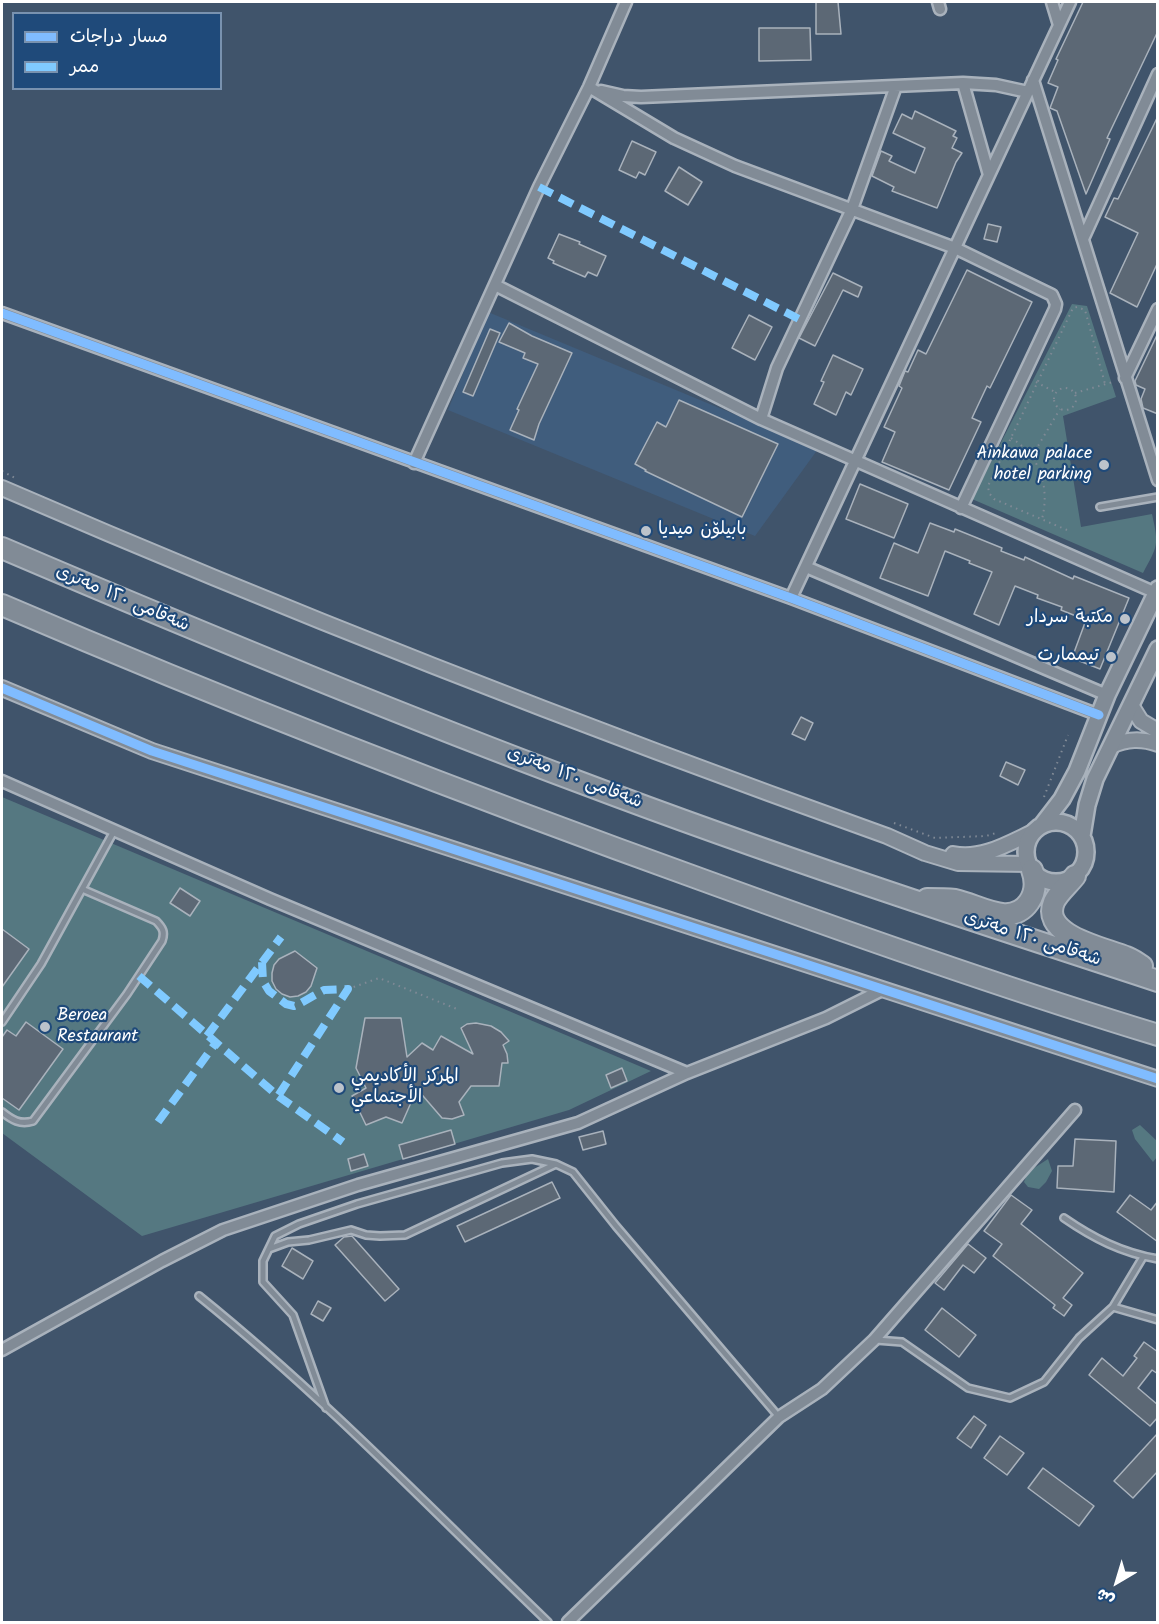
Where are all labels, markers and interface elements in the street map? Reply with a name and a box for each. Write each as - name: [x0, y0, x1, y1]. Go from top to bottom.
- legend: [12, 12, 222, 90]
- text: مسار دراجات: [70, 23, 168, 52]
- text: ممر: [70, 53, 99, 82]
- place label: Ainkawa palace hotel parking: [977, 444, 1092, 486]
- marker: Ainkawa palace hotel parking: [1097, 458, 1111, 472]
- place label: بابیلۆن میدیا: [658, 520, 747, 542]
- marker: بابیلۆن میدیا: [639, 524, 653, 538]
- street label: شەقامی ١٢٠ مەتری: [52, 562, 192, 638]
- place label: مكتبة سردار: [1027, 608, 1113, 630]
- marker: مكتبة سردار: [1118, 612, 1132, 626]
- place label: تیممارت: [1037, 646, 1099, 668]
- marker: تیممارت: [1104, 650, 1118, 664]
- street label: شەقامی ١٢٠ مەتری: [503, 743, 645, 815]
- street label: شەقامی ١٢٠ مەتری: [961, 908, 1103, 972]
- place label: Beroea Restaurant: [57, 1006, 138, 1048]
- marker: Beroea Restaurant: [38, 1020, 52, 1034]
- place label: المركز الأكاديمي الأجتماعي: [351, 1067, 459, 1110]
- marker: المركز الأكاديمي الأجتماعي: [332, 1081, 346, 1095]
- north arrow: [1087, 1552, 1147, 1612]
- text: ش: [1091, 1581, 1120, 1612]

